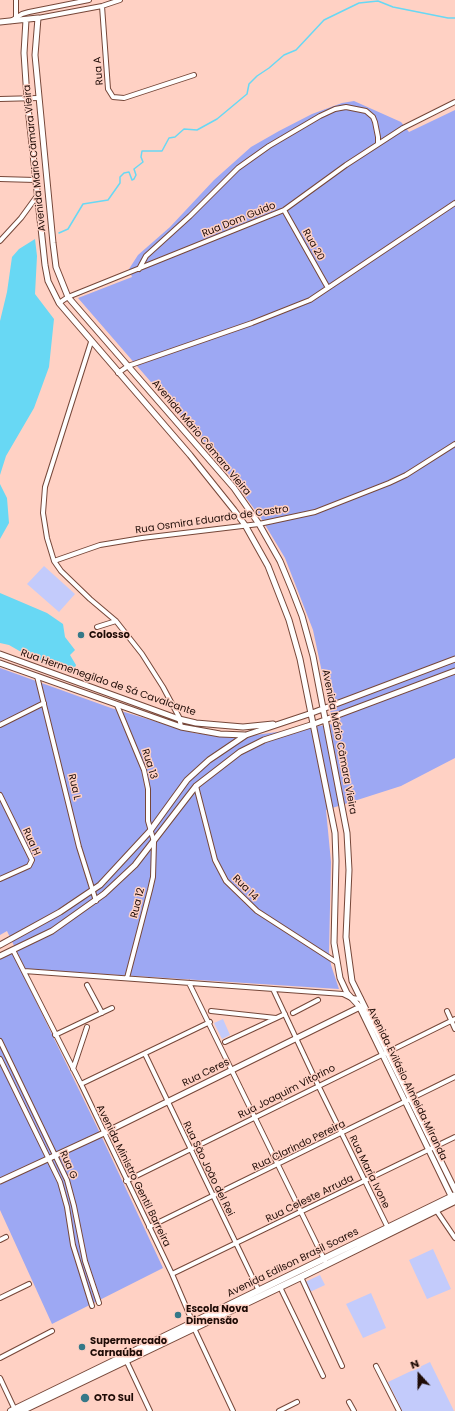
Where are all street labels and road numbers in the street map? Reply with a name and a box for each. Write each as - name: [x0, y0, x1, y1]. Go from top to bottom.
- street label: Rua A: [92, 56, 106, 86]
- street label: Avenida Mário Câmara Vieira: [21, 84, 49, 232]
- street label: Rua Dom Guido: [201, 200, 277, 240]
- street label: Rua 20: [300, 227, 326, 263]
- street label: Avenida Mário Câmara Vieira: [149, 378, 253, 498]
- street label: Rua Osmira Eduardo de Castro: [135, 503, 289, 537]
- street label: Rua Hermenegildo de Sá Cavalcante: [19, 647, 197, 719]
- street label: Avenida Mário Câmara Vieira: [319, 669, 359, 815]
- street label: Rua 13: [139, 747, 159, 781]
- street label: Rua L: [65, 773, 83, 801]
- street label: Rua H: [20, 826, 42, 858]
- street label: Rua 14: [230, 873, 260, 903]
- street label: Rua 12: [128, 887, 148, 919]
- street label: Avenida Evilásio Almeida Miranda: [365, 1006, 449, 1162]
- street label: Rua Ceres: [180, 1056, 232, 1090]
- street label: Rua Joaquim Vitorino: [237, 1062, 337, 1122]
- street label: Avenida Ministro Gentil Barreira: [93, 1103, 173, 1249]
- street label: Rua Clarindo Pereira: [250, 1118, 348, 1174]
- street label: Rua São João del Rei: [180, 1120, 236, 1218]
- street label: Rua Maria Ivone: [346, 1133, 392, 1211]
- street label: Rua G: [56, 1149, 80, 1181]
- street label: Rua Celeste Arruda: [264, 1172, 356, 1226]
- street label: Avenida Edilson Brasil Soares: [225, 1226, 361, 1300]

